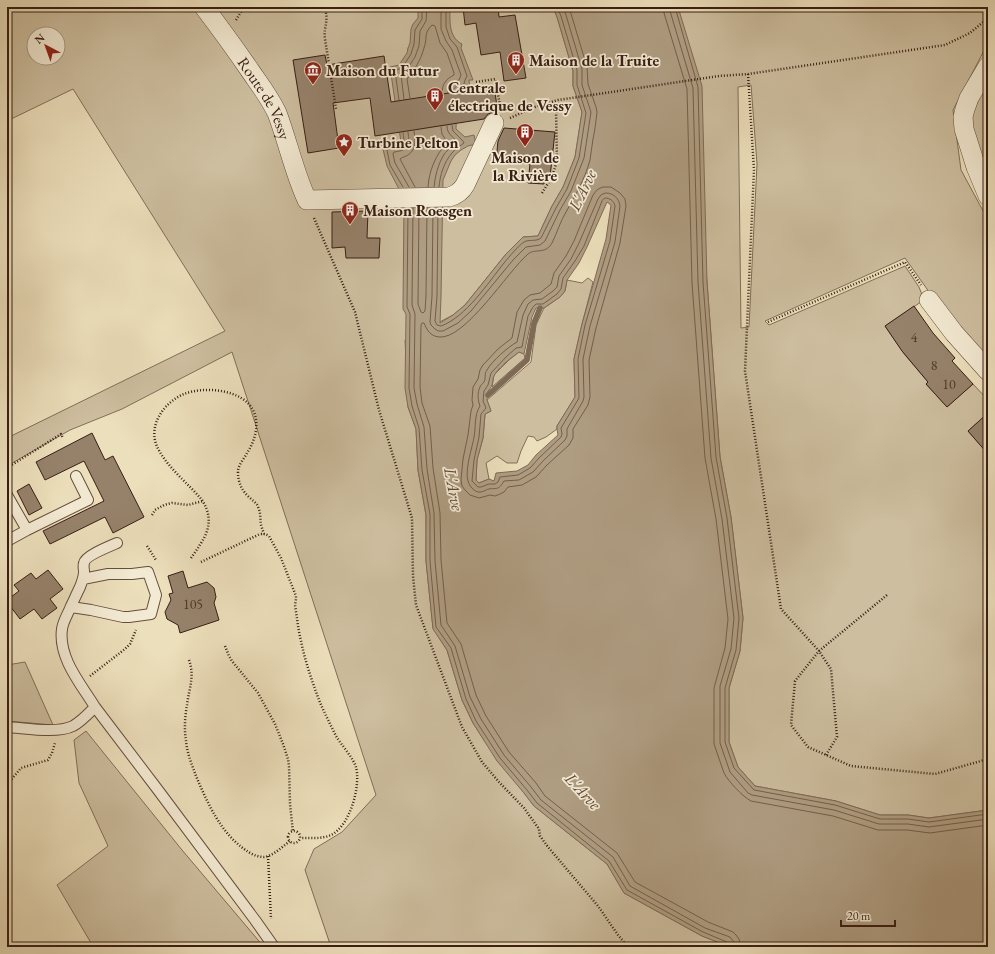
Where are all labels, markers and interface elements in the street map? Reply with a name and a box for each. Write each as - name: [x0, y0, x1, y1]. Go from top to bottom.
- north arrow: [26, 26, 66, 66]
- text: N: [31, 30, 47, 47]
- building icon: Maison de la Truite: [506, 50, 526, 75]
- place label: Maison de la Truite: [529, 50, 659, 71]
- street label: Route de Vessy: [233, 53, 296, 143]
- museum icon: Maison du Futur: [303, 60, 323, 85]
- place label: Maison du Futur: [326, 60, 439, 81]
- place label: Centrale électrique de Vessy: [448, 77, 572, 116]
- building icon: Centrale électrique de Vessy: [425, 86, 445, 111]
- building icon: Maison de la Rivière: [515, 122, 535, 147]
- place icon: Turbine Pelton: [334, 132, 354, 157]
- place label: Turbine Pelton: [357, 132, 459, 153]
- place label: Maison de la Rivière: [491, 147, 559, 186]
- water label: L'Arve: [562, 166, 601, 215]
- building icon: Maison Roesgen: [340, 200, 360, 225]
- place label: Maison Roesgen: [363, 200, 472, 221]
- house number: 4: [911, 328, 918, 346]
- house number: 8: [931, 356, 938, 374]
- house number: 10: [942, 375, 956, 393]
- water label: L'Arve: [439, 465, 469, 513]
- house number: 105: [183, 595, 203, 613]
- water label: L'Arve: [559, 767, 606, 815]
- scale bar: [841, 902, 895, 928]
- text: 20 m: [847, 908, 871, 924]

